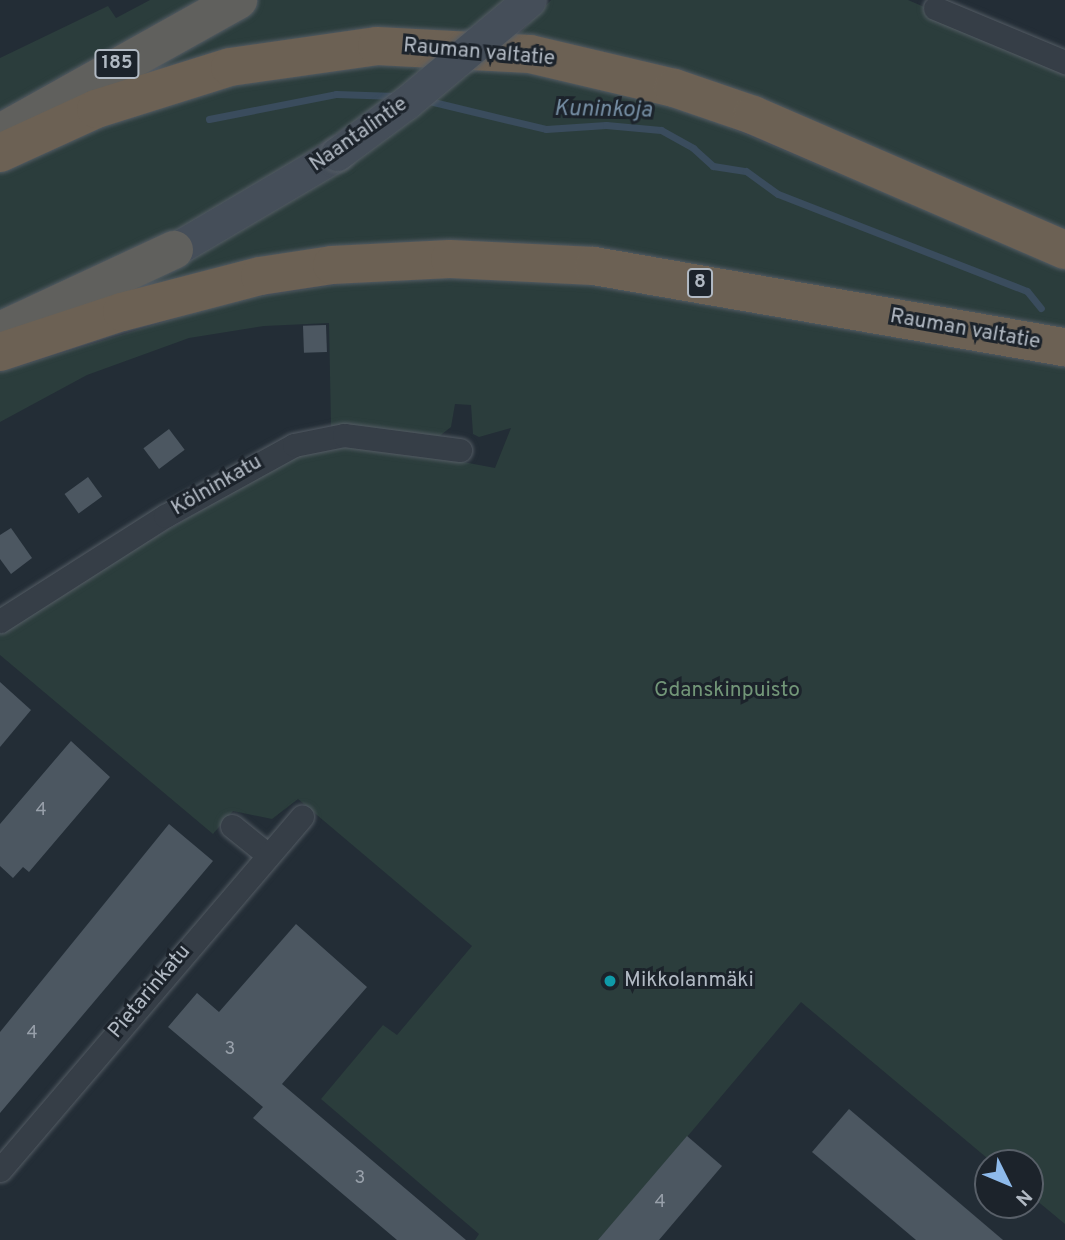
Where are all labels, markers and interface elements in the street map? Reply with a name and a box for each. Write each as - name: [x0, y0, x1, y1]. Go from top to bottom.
- street label: Rauman valtatie: [402, 34, 556, 72]
- road number: 185: [94, 48, 140, 80]
- street label: Naantalintie: [305, 92, 413, 178]
- water label: Kuninkoja: [554, 96, 652, 126]
- road number: 8: [686, 268, 714, 298]
- street label: Rauman valtatie: [888, 304, 1042, 356]
- street label: Kölninkatu: [167, 450, 267, 522]
- park label: Gdanskinpuisto: [654, 678, 800, 704]
- house number: 4: [35, 800, 47, 822]
- street label: Pietarinkatu: [104, 940, 196, 1044]
- place label: Mikkolanmäki: [624, 968, 754, 994]
- marker: Mikkolanmäki: [602, 973, 618, 989]
- house number: 4: [26, 1023, 38, 1045]
- house number: 3: [225, 1039, 235, 1061]
- north arrow: [974, 1149, 1044, 1219]
- house number: 3: [355, 1168, 365, 1190]
- text: N: [1009, 1184, 1036, 1210]
- house number: 4: [654, 1192, 666, 1214]

